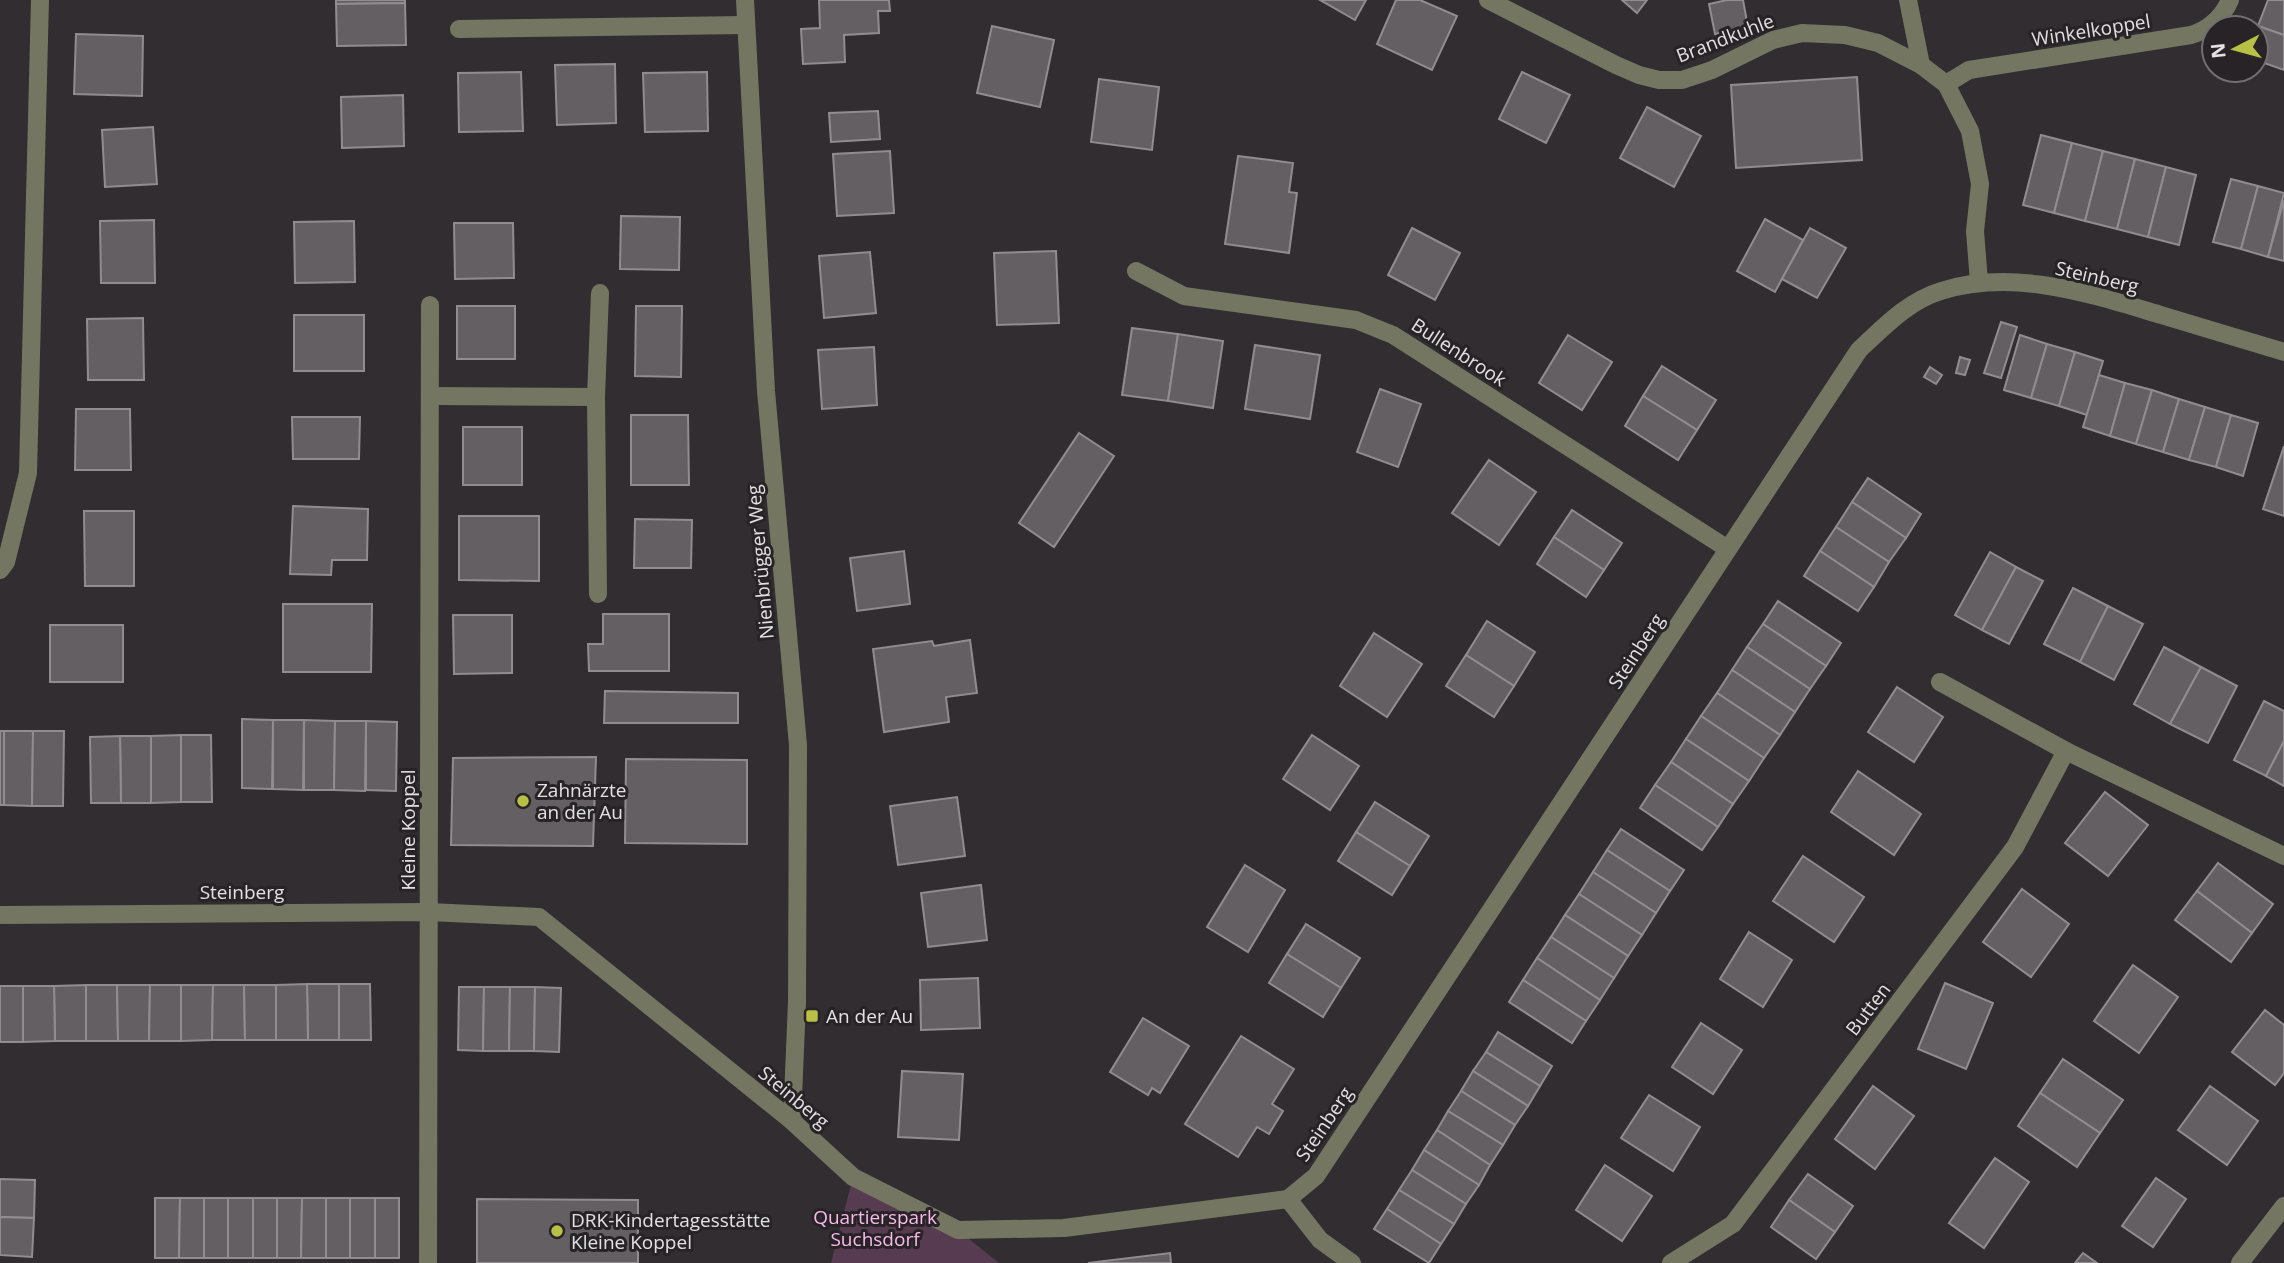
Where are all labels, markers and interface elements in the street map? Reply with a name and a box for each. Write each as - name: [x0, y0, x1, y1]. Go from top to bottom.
- street label: Brandkuhle: [1672, 7, 1778, 69]
- street label: Winkelkoppel: [2030, 8, 2152, 52]
- north arrow: [2200, 14, 2270, 84]
- text: N: [2204, 42, 2232, 60]
- street label: Steinberg: [2053, 255, 2141, 299]
- street label: Bullenbrook: [1407, 312, 1511, 392]
- street label: Nienbrügger Weg: [740, 484, 780, 640]
- street label: Steinberg: [1602, 608, 1670, 694]
- street label: Kleine Koppel: [395, 770, 421, 890]
- place label: Zahnärzte an der Au: [537, 777, 626, 825]
- marker: Zahnärzte an der Au: [515, 793, 531, 809]
- street label: Steinberg: [200, 879, 284, 905]
- street label: Butten: [1840, 977, 1896, 1041]
- place label: An der Au: [826, 1003, 913, 1029]
- marker: An der Au: [804, 1008, 820, 1024]
- street label: Steinberg: [753, 1060, 835, 1134]
- street label: Steinberg: [1290, 1082, 1358, 1166]
- park label: Quartierspark Suchsdorf: [813, 1204, 937, 1252]
- place label: DRK-Kindertagesstätte Kleine Koppel: [571, 1207, 770, 1255]
- marker: DRK-Kindertagesstätte Kleine Koppel: [549, 1223, 565, 1239]

